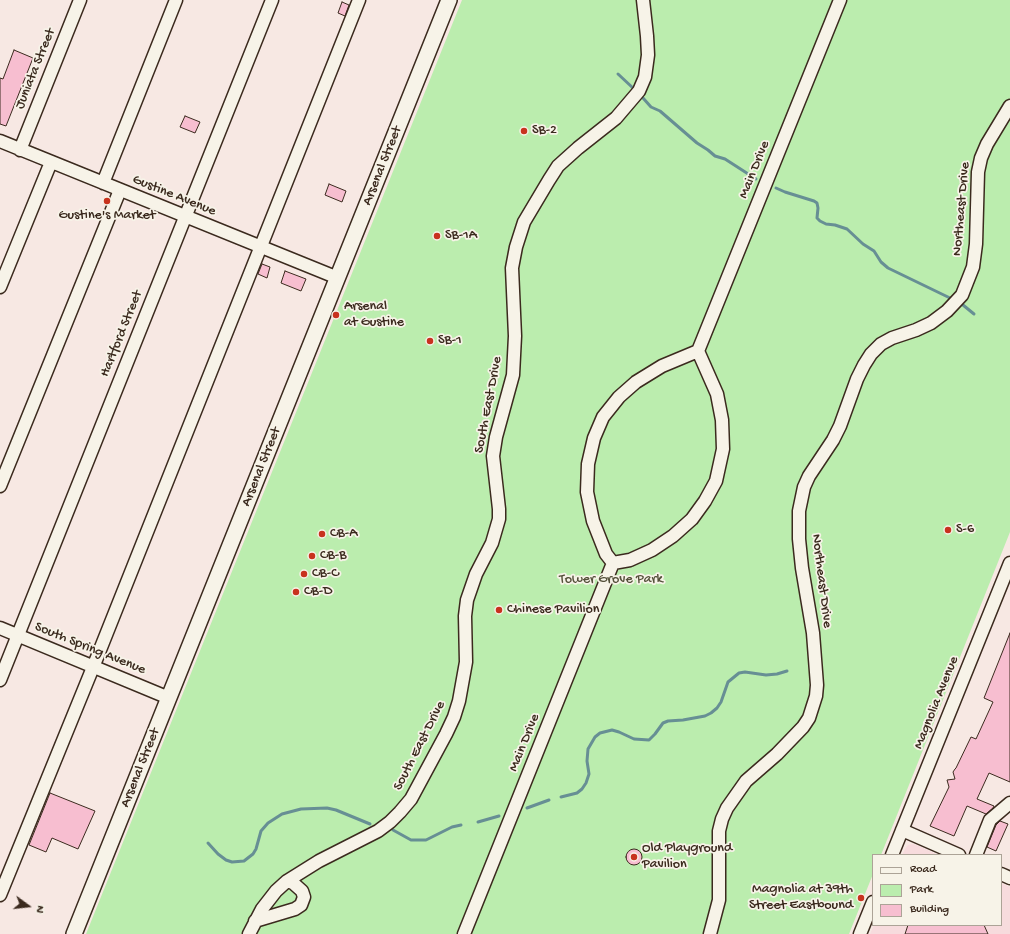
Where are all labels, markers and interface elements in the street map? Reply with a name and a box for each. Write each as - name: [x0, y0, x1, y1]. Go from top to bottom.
- street label: Juniata Street: [12, 26, 60, 112]
- place label: SB-2: [532, 123, 557, 139]
- street label: Arsenal Street: [360, 124, 406, 208]
- marker: SB-2: [519, 126, 529, 136]
- street label: Main Drive: [736, 139, 774, 201]
- street label: Northeast Drive: [950, 161, 974, 257]
- street label: Gustine Avenue: [130, 172, 218, 220]
- marker: Gustine's Market: [102, 196, 112, 206]
- place label: Gustine's Market: [59, 208, 155, 224]
- place label: SB-1A: [445, 228, 477, 244]
- marker: SB-1A: [432, 231, 442, 241]
- street label: Hartford Street: [97, 288, 147, 380]
- place label: Arsenal at Gustine: [344, 299, 404, 332]
- marker: Arsenal at Gustine: [331, 310, 341, 320]
- place label: SB-1: [438, 333, 462, 349]
- marker: SB-1: [425, 336, 435, 346]
- street label: South East Drive: [471, 355, 507, 455]
- street label: Arsenal Street: [239, 425, 285, 509]
- place label: S-6: [956, 522, 974, 538]
- marker: S-6: [943, 525, 953, 535]
- place label: CB-A: [330, 526, 357, 542]
- marker: CB-A: [317, 529, 327, 539]
- street label: Northeast Drive: [807, 533, 835, 629]
- place label: CB-B: [320, 548, 346, 564]
- marker: CB-B: [307, 551, 317, 561]
- place label: CB-C: [312, 566, 339, 582]
- marker: CB-C: [299, 569, 309, 579]
- park label: Tower Grove Park: [559, 572, 663, 588]
- place label: CB-D: [304, 584, 332, 600]
- marker: CB-D: [291, 587, 301, 597]
- place label: Chinese Pavilion: [507, 602, 599, 618]
- marker: Chinese Pavilion: [494, 605, 504, 615]
- street label: South Spring Avenue: [32, 619, 148, 679]
- street label: Magnolia Avenue: [911, 654, 963, 752]
- street label: South East Drive: [390, 698, 450, 794]
- street label: Main Drive: [506, 712, 544, 774]
- street label: Arsenal Street: [118, 726, 164, 810]
- place label: Old Playground Pavilion: [642, 841, 732, 874]
- marker: Old Playground Pavilion: [629, 852, 639, 862]
- legend: [872, 854, 1002, 926]
- text: Road: [910, 863, 936, 877]
- place label: Magnolia at 39th Street Eastbound: [749, 882, 853, 914]
- text: Park: [910, 883, 933, 897]
- north arrow: [8, 886, 48, 926]
- marker: Magnolia at 39th Street Eastbound: [856, 893, 866, 903]
- text: Building: [910, 903, 949, 917]
- text: N: [33, 904, 46, 914]

